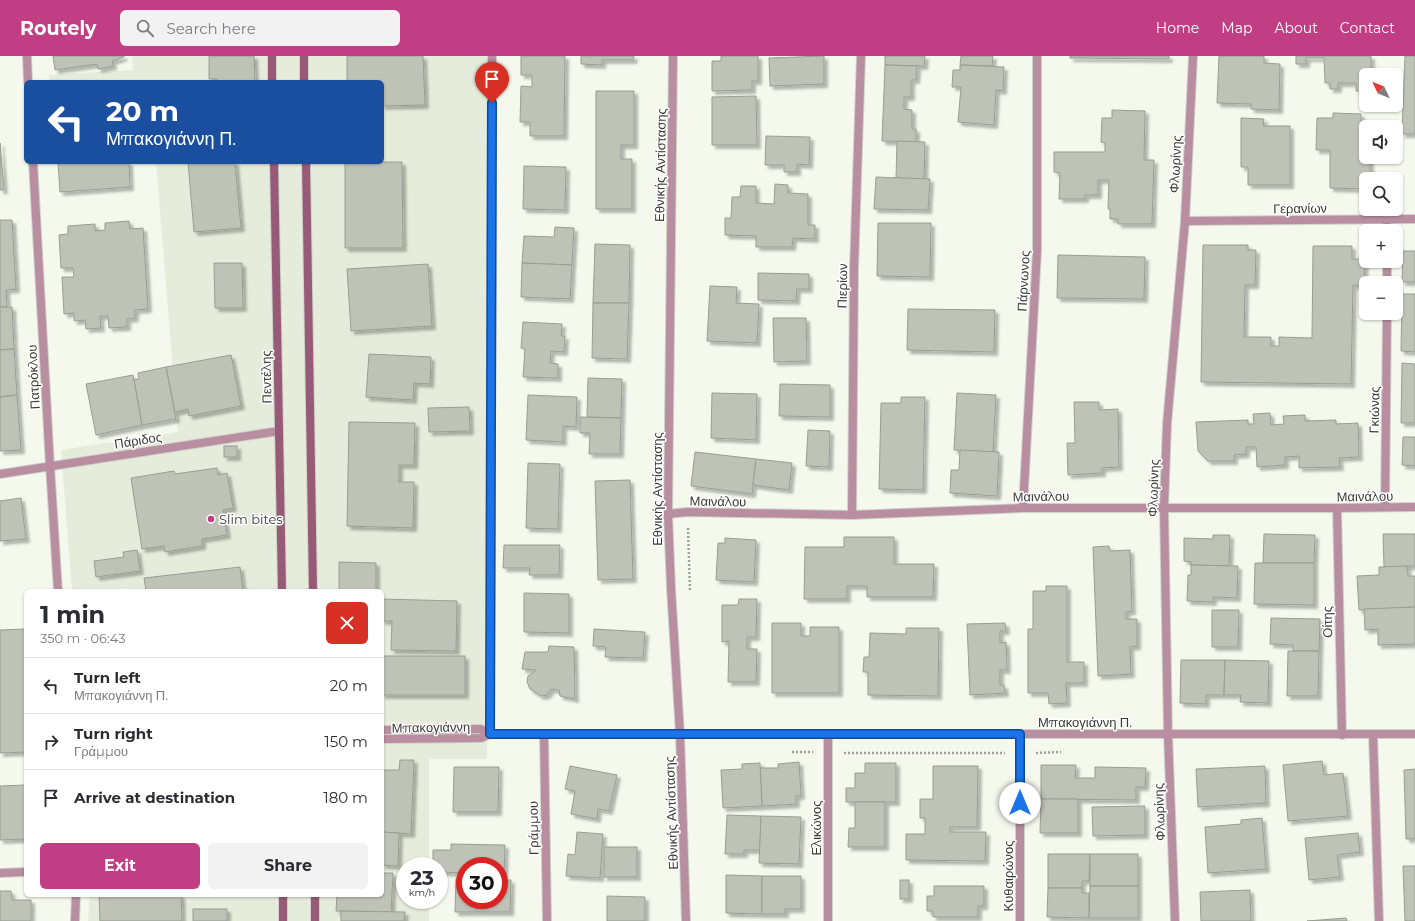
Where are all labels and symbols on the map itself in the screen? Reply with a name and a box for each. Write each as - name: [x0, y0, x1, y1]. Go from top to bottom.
- pin: [475, 62, 509, 103]
- north arrow: [1359, 68, 1403, 112]
- street label: Εθνικής Αντίστασης: [651, 108, 669, 222]
- street label: Φλωρίνης: [1165, 135, 1185, 193]
- street label: Γερανίων: [1273, 200, 1327, 216]
- street label: Πάρνωνος: [1013, 250, 1033, 312]
- street label: Πιερίων: [834, 263, 850, 309]
- street label: Πατρόκλου: [23, 344, 43, 410]
- street label: Πεντέλης: [258, 350, 274, 404]
- street label: Γκιώνας: [1366, 386, 1382, 434]
- street label: Πάριδος: [113, 428, 163, 452]
- street label: Εθνικής Αντίστασης: [649, 432, 665, 546]
- street label: Φλωρίνης: [1144, 459, 1162, 517]
- street label: Μαινάλου: [1013, 488, 1069, 504]
- street label: Μαινάλου: [1337, 488, 1393, 504]
- street label: Μαινάλου: [690, 493, 746, 509]
- place label: Slim bites: [219, 511, 283, 527]
- marker: Slim bites: [206, 514, 216, 524]
- street label: Οίτης: [1319, 606, 1335, 638]
- street label: Μπακογιάννη Π.: [1038, 714, 1132, 730]
- street label: Μπακογιάννη: [392, 718, 470, 736]
- street label: Εθνικής Αντίστασης: [661, 756, 681, 870]
- position arrow: [999, 782, 1041, 824]
- street label: Φλωρίνης: [1150, 783, 1168, 841]
- street label: Ελικώνος: [808, 800, 824, 856]
- street label: Γράμμου: [525, 801, 541, 855]
- street label: Κυθαιρώνος: [1000, 841, 1016, 911]
- speed limit sign: 30: [456, 857, 508, 909]

